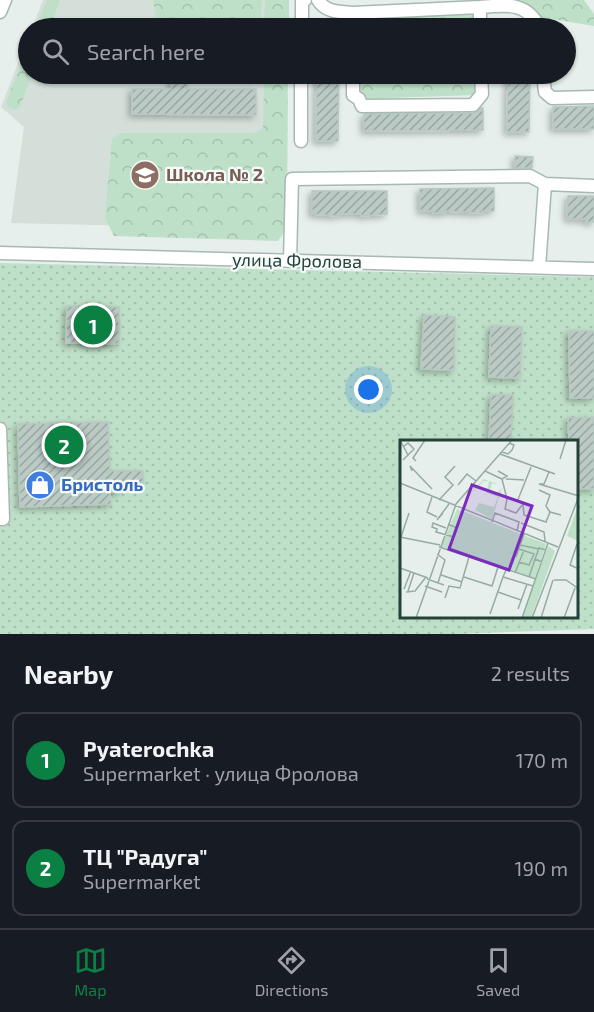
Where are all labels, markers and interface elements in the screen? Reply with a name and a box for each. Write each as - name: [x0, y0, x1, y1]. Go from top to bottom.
- search box: [18, 18, 576, 84]
- icon: search: [39, 35, 72, 68]
- text: Search here: [87, 38, 205, 64]
- school or university icon: Школа № 2: [129, 159, 161, 191]
- place label: Школа № 2: [166, 163, 263, 185]
- street label: улица Фролова: [232, 248, 362, 272]
- pin: 1: [74, 302, 112, 348]
- your location: [354, 375, 383, 404]
- pin: 2: [44, 422, 84, 468]
- inset map: [400, 440, 579, 619]
- shop icon: Бристоль: [24, 469, 56, 501]
- place label: Бристоль: [61, 473, 144, 495]
- text: Nearby: [24, 658, 113, 689]
- text: 2 results: [491, 661, 570, 685]
- text: Pyaterochka: [83, 735, 214, 761]
- text: 1: [41, 748, 50, 772]
- text: 170 m: [516, 748, 568, 772]
- text: Supermarket · улица Фролова: [83, 761, 359, 785]
- text: ТЦ "Радуга": [83, 843, 208, 869]
- text: 2: [40, 856, 51, 880]
- text: 190 m: [515, 856, 568, 880]
- text: Supermarket: [83, 869, 201, 893]
- tab: Map: [74, 944, 107, 999]
- tab: Directions: [255, 944, 328, 999]
- tab: Saved: [476, 944, 520, 999]

